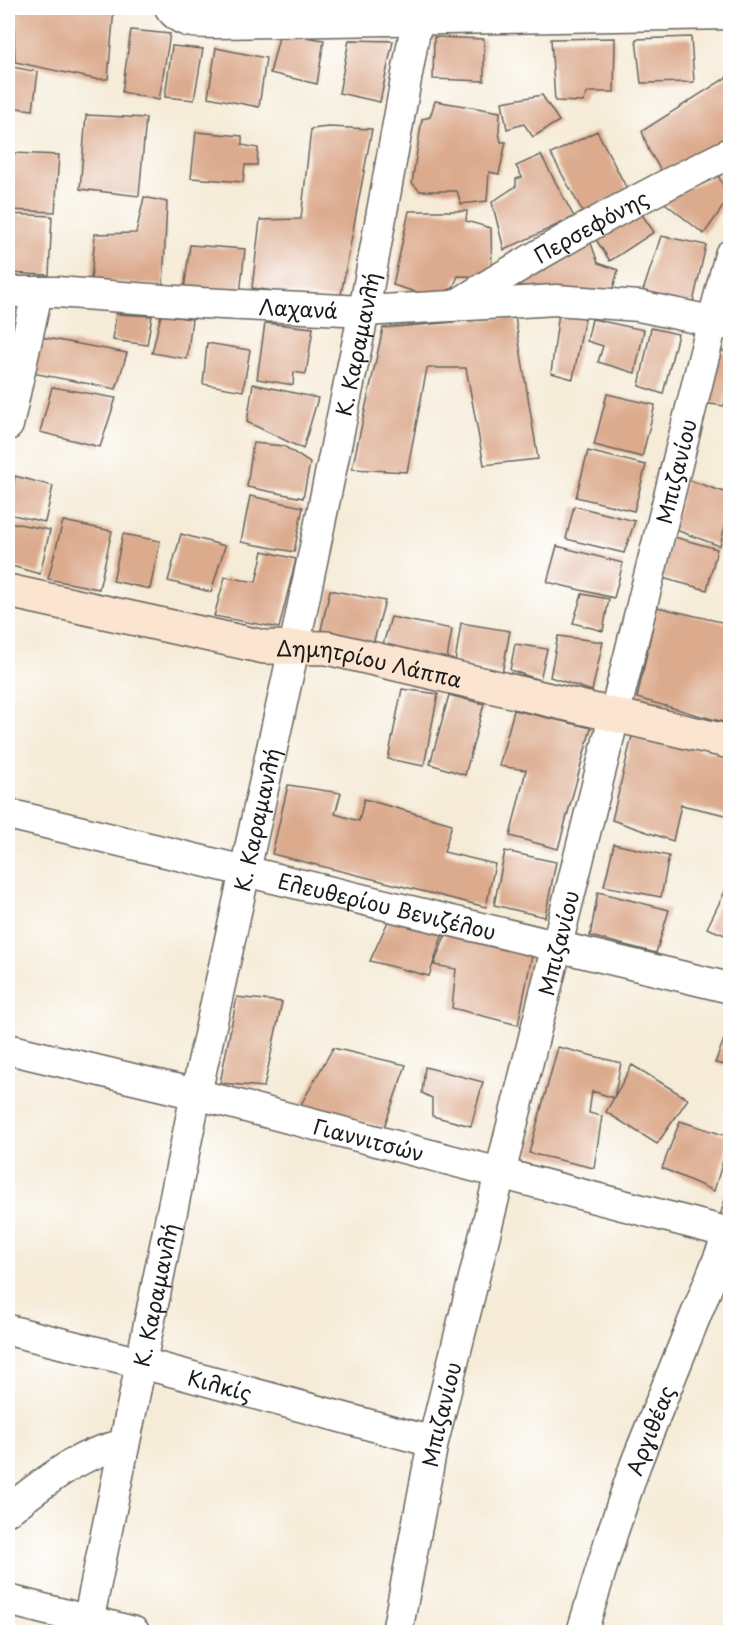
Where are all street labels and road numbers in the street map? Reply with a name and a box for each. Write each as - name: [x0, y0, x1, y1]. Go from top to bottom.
- street label: Περσεφόνης: [527, 181, 654, 271]
- street label: Κ. Καραμανλή: [327, 270, 387, 419]
- street label: Λαχανά: [258, 290, 339, 326]
- street label: Μπιζανίου: [647, 415, 704, 527]
- street label: Δημητρίου Λάππα: [276, 631, 466, 695]
- street label: Κ. Καραμανλή: [225, 745, 288, 894]
- street label: Ελευθερίου Βενιζέλου: [275, 864, 499, 947]
- street label: Μπιζανίου: [529, 887, 586, 999]
- street label: Γιαννιτσών: [310, 1109, 428, 1169]
- street label: Κ. Καραμανλή: [125, 1220, 185, 1370]
- street label: Μπιζανίου: [413, 1358, 468, 1470]
- street label: Κιλκίς: [184, 1360, 256, 1408]
- street label: Αργιθέας: [617, 1380, 682, 1479]

